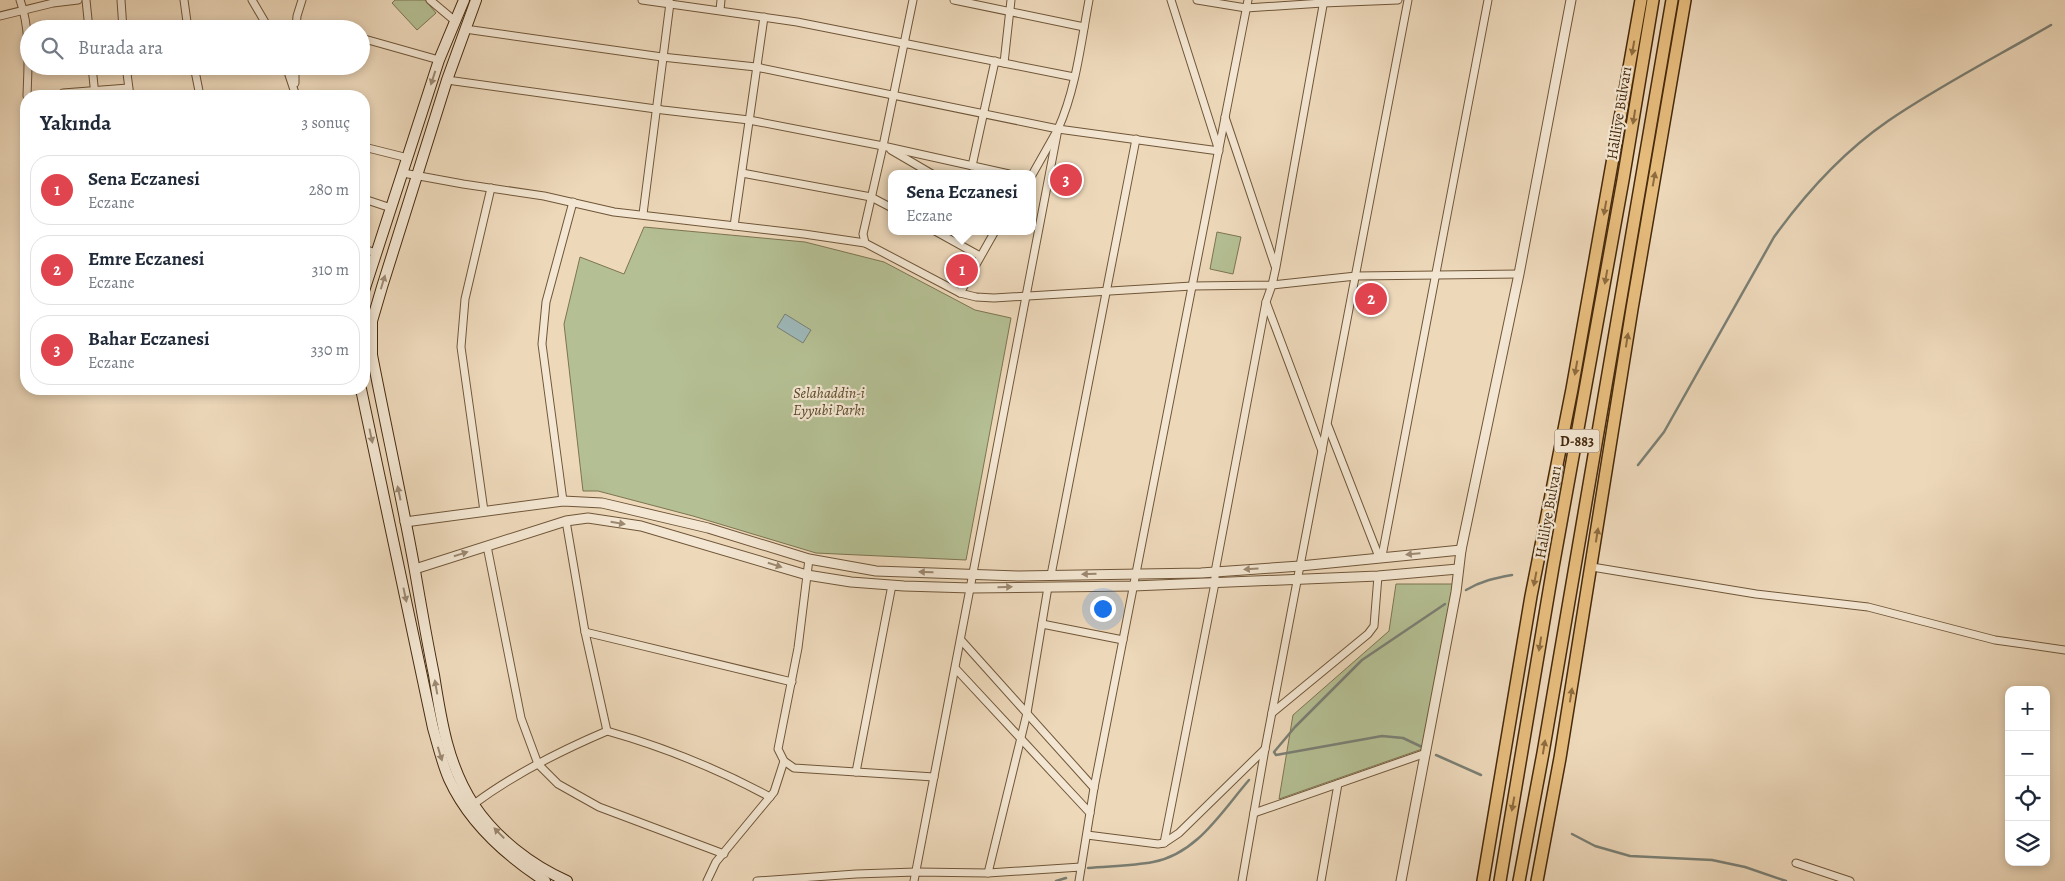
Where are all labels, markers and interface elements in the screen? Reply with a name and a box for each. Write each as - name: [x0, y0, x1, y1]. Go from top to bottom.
- search box: [20, 20, 370, 75]
- icon: search: [38, 34, 66, 62]
- text: Burada ara: [78, 35, 163, 61]
- one-way arrow: [1629, 41, 1637, 57]
- street label: Haliliye Bulvarı: [1602, 65, 1636, 161]
- one-way arrow: [429, 71, 437, 86]
- text: Yakında: [40, 109, 111, 137]
- one-way arrow: [1629, 110, 1637, 126]
- text: 3 sonuç: [302, 112, 350, 134]
- pin: 3: [1050, 161, 1082, 199]
- text: Sena Eczanesi: [88, 166, 200, 192]
- popup: [888, 170, 1036, 235]
- one-way arrow: [1651, 171, 1659, 187]
- text: 1: [54, 179, 60, 201]
- text: 280 m: [309, 179, 349, 201]
- text: Sena Eczanesi: [906, 179, 1018, 205]
- text: Eczane: [88, 192, 135, 214]
- one-way arrow: [1601, 201, 1609, 216]
- text: Eczane: [906, 205, 953, 227]
- text: Emre Eczanesi: [88, 246, 204, 272]
- pin: 1: [946, 251, 978, 289]
- text: 2: [53, 259, 61, 281]
- text: 310 m: [312, 259, 349, 281]
- one-way arrow: [1602, 270, 1610, 286]
- text: Eczane: [88, 272, 135, 294]
- one-way arrow: [380, 274, 388, 289]
- pin: 2: [1355, 280, 1387, 318]
- text: Bahar Eczanesi: [88, 326, 210, 352]
- one-way arrow: [1624, 331, 1632, 347]
- text: 3: [54, 339, 60, 361]
- text: 330 m: [311, 339, 349, 361]
- text: Eczane: [88, 352, 135, 374]
- one-way arrow: [1572, 360, 1580, 376]
- park label: Selahaddin-i Eyyubi Parkı: [793, 383, 865, 420]
- one-way arrow: [367, 429, 375, 444]
- road number: D-883: [1554, 430, 1600, 452]
- street label: Haliliye Bulvarı: [1530, 464, 1566, 560]
- one-way arrow: [395, 485, 403, 500]
- one-way arrow: [610, 519, 626, 527]
- one-way arrow: [1593, 527, 1601, 543]
- one-way arrow: [454, 550, 469, 558]
- one-way arrow: [1404, 550, 1420, 558]
- one-way arrow: [767, 561, 782, 569]
- one-way arrow: [1243, 566, 1259, 574]
- one-way arrow: [918, 568, 934, 576]
- one-way arrow: [1080, 570, 1096, 578]
- one-way arrow: [1531, 571, 1539, 587]
- one-way arrow: [997, 583, 1013, 591]
- one-way arrow: [401, 588, 409, 603]
- your location: [1090, 596, 1116, 622]
- one-way arrow: [1536, 636, 1544, 652]
- one-way arrow: [431, 679, 439, 695]
- map controls: [2005, 686, 2050, 866]
- button: +: [2005, 686, 2050, 731]
- one-way arrow: [1567, 687, 1575, 703]
- button: −: [2005, 731, 2050, 776]
- one-way arrow: [1540, 739, 1548, 755]
- one-way arrow: [437, 747, 445, 762]
- button: locate: [2005, 776, 2050, 821]
- one-way arrow: [1508, 796, 1516, 812]
- button: layers: [2005, 821, 2050, 866]
- one-way arrow: [493, 827, 505, 839]

